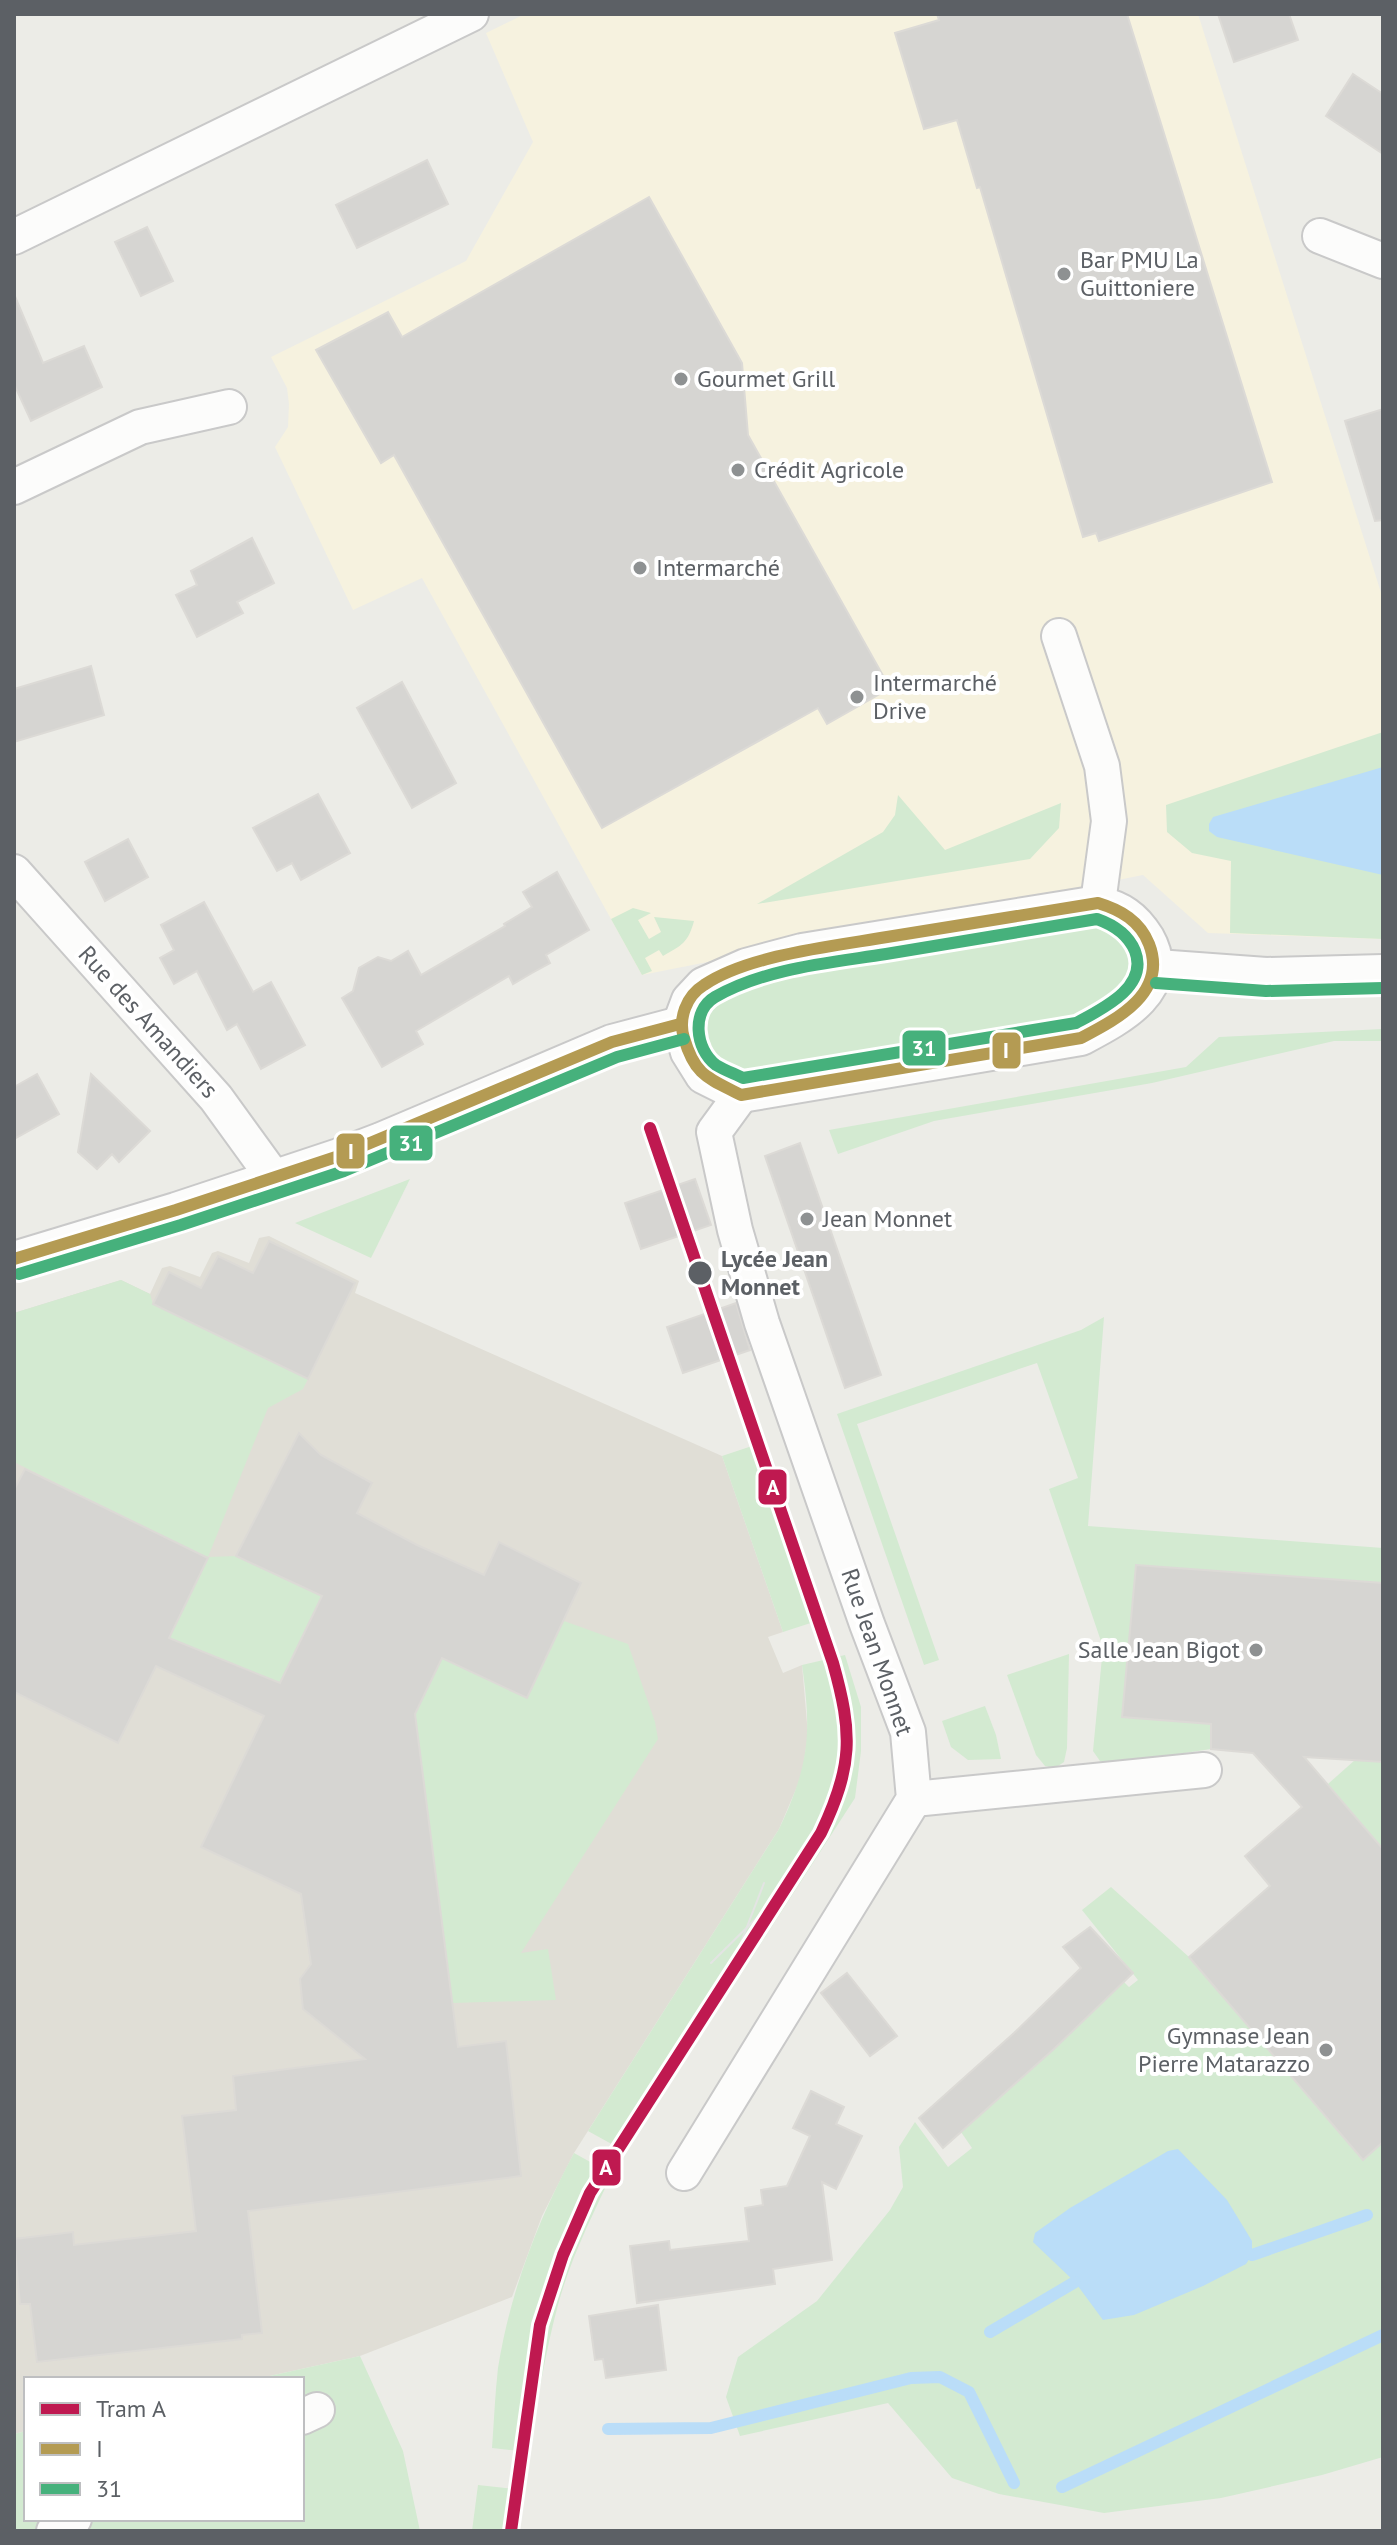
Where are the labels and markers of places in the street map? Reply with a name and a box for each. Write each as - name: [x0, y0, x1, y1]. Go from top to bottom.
- place label: Bar PMU La Guittoniere: [1080, 244, 1199, 303]
- marker: Bar PMU La Guittoniere: [1055, 265, 1073, 283]
- place label: Gourmet Grill: [697, 363, 835, 394]
- marker: Gourmet Grill: [672, 370, 690, 388]
- place label: Crédit Agricole: [754, 454, 904, 485]
- marker: Crédit Agricole: [729, 461, 747, 479]
- place label: Intermarché: [656, 552, 780, 583]
- marker: Intermarché: [631, 559, 649, 577]
- place label: Intermarché Drive: [873, 667, 997, 726]
- marker: Intermarché Drive: [848, 688, 866, 706]
- place label: Jean Monnet: [822, 1203, 952, 1234]
- marker: Jean Monnet: [798, 1210, 816, 1228]
- place label: Lycée Jean Monnet: [721, 1243, 828, 1302]
- marker: Lycée Jean Monnet: [686, 1259, 714, 1287]
- place label: Salle Jean Bigot: [1078, 1634, 1240, 1665]
- marker: Salle Jean Bigot: [1247, 1641, 1265, 1659]
- place label: Gymnase Jean Pierre Matarazzo: [1138, 2020, 1310, 2079]
- marker: Gymnase Jean Pierre Matarazzo: [1317, 2041, 1335, 2059]

